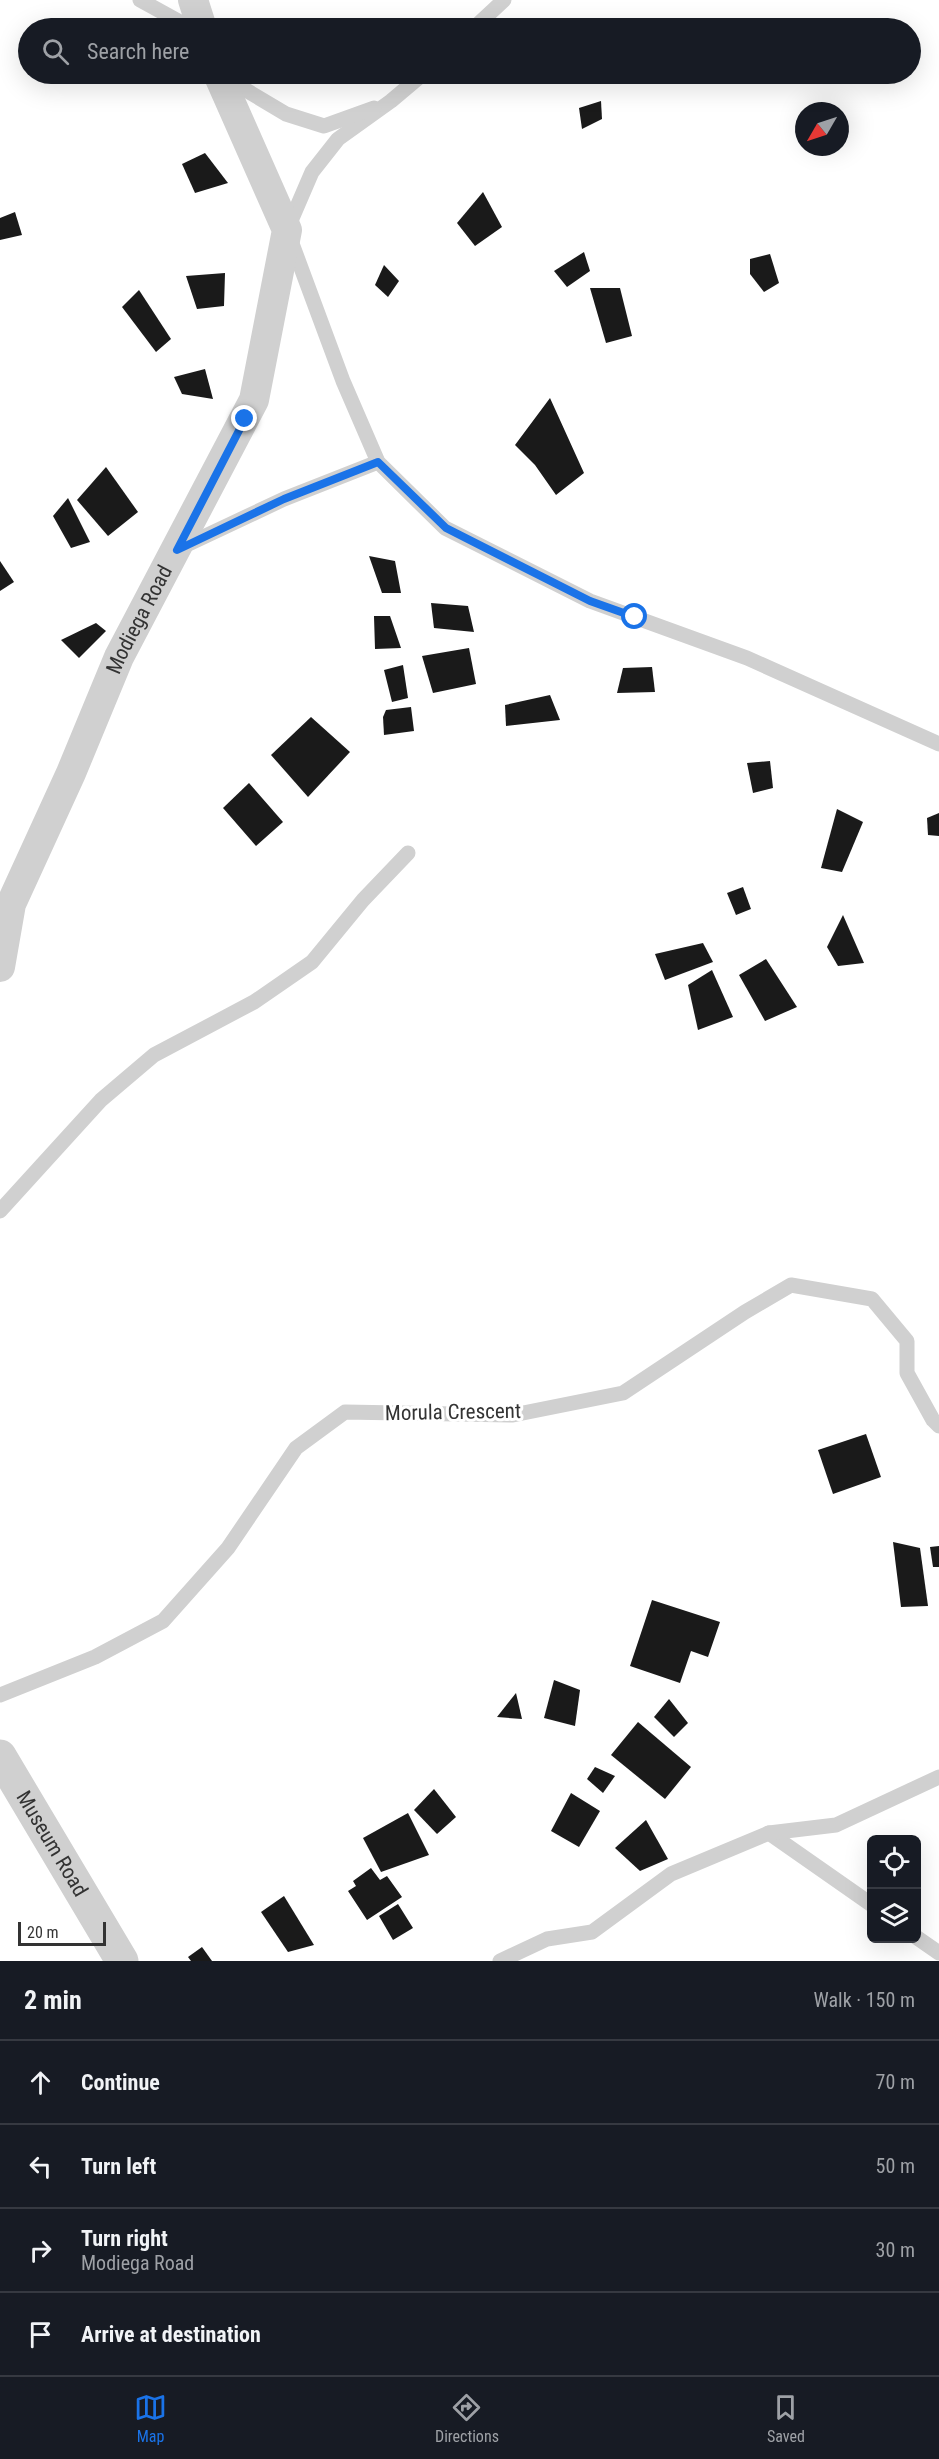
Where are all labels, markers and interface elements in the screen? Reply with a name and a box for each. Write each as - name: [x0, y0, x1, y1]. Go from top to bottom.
- search box: [18, 18, 921, 84]
- icon: search: [39, 35, 72, 68]
- text: Search here: [87, 39, 189, 64]
- north arrow: [795, 102, 849, 156]
- route end: [231, 405, 257, 431]
- street label: Modiega Road: [101, 561, 177, 677]
- route start: [621, 603, 647, 629]
- street label: Morula Crescent: [385, 1399, 521, 1425]
- street label: Museum Road: [12, 1787, 93, 1901]
- map controls: [867, 1835, 921, 1943]
- button: locate: [867, 1835, 921, 1889]
- button: layers: [867, 1889, 921, 1943]
- scale bar: [18, 1919, 106, 1946]
- text: 20 m: [27, 1923, 59, 1942]
- text: 2 min: [24, 1985, 82, 2015]
- text: Walk · 150 m: [814, 1988, 915, 2012]
- icon: ahead: [24, 2066, 57, 2099]
- text: Continue: [81, 2070, 160, 2095]
- text: 70 m: [876, 2070, 915, 2094]
- icon: left: [24, 2150, 57, 2183]
- text: Turn left: [81, 2154, 156, 2179]
- text: 50 m: [876, 2154, 915, 2178]
- text: Turn right: [81, 2226, 168, 2251]
- icon: right: [24, 2234, 57, 2267]
- text: 30 m: [876, 2238, 915, 2262]
- text: Modiega Road: [81, 2251, 194, 2275]
- icon: arrive: [24, 2318, 57, 2351]
- text: Arrive at destination: [81, 2322, 261, 2347]
- tab: Map: [134, 2391, 167, 2446]
- tab: Directions: [435, 2391, 499, 2446]
- tab: Saved: [767, 2391, 805, 2446]

